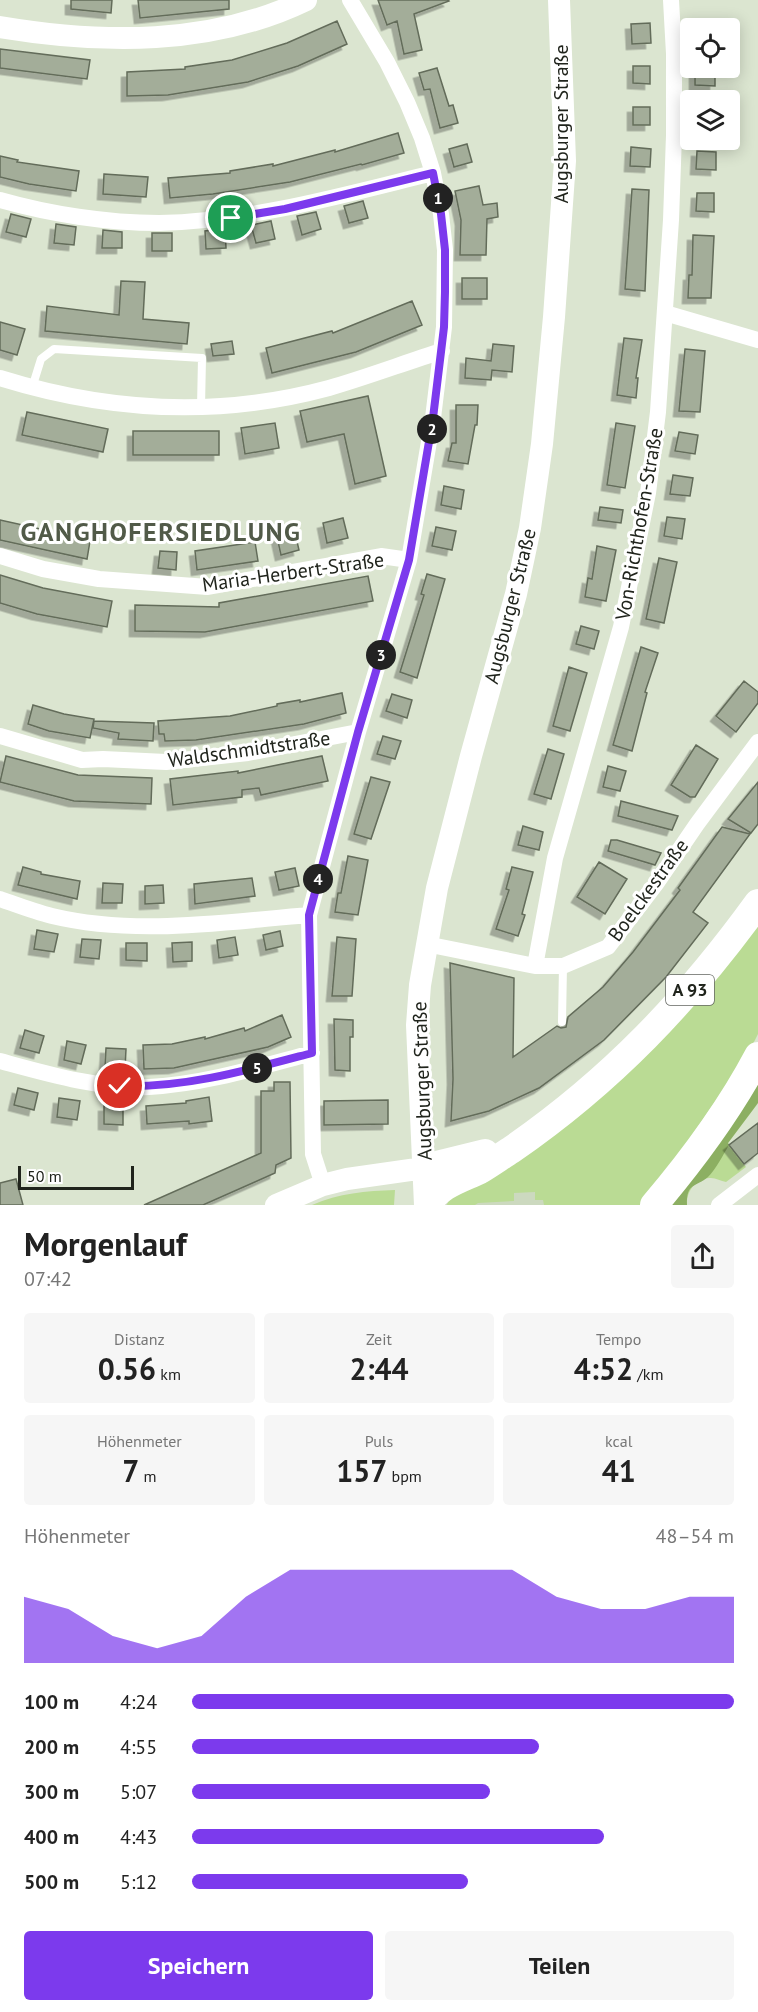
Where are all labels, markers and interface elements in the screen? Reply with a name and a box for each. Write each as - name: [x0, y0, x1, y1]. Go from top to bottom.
- map controls: [680, 18, 740, 150]
- button: locate: [680, 18, 740, 78]
- street label: Augsburger Straße: [548, 44, 574, 204]
- button: layers: [680, 90, 740, 150]
- pin: 1: [423, 183, 453, 213]
- text: 1: [433, 188, 443, 208]
- pin: [205, 192, 256, 243]
- icon: arrive: [214, 201, 247, 234]
- pin: 2: [417, 414, 447, 444]
- text: 2: [427, 419, 437, 439]
- street label: Von-Richthofen-Straße: [609, 426, 669, 623]
- district label: GANGHOFERSIEDLUNG: [21, 515, 301, 548]
- street label: Augsburger Straße: [478, 526, 542, 686]
- street label: Maria-Herbert-Straße: [200, 546, 386, 598]
- pin: 3: [366, 640, 396, 670]
- text: 3: [376, 645, 386, 665]
- street label: Waldschmidtstraße: [166, 725, 332, 773]
- street label: Boelckestraße: [602, 833, 694, 947]
- pin: 4: [303, 864, 333, 894]
- text: 4: [313, 869, 323, 889]
- road number: A 93: [666, 975, 714, 1005]
- street label: Augsburger Straße: [406, 1001, 438, 1161]
- pin: 5: [242, 1053, 272, 1083]
- text: 5: [252, 1058, 262, 1078]
- pin: [94, 1060, 145, 1111]
- icon: check: [103, 1069, 136, 1102]
- scale bar: [18, 1163, 134, 1190]
- text: 50 m: [27, 1166, 62, 1186]
- text: Morgenlauf: [24, 1222, 187, 1265]
- button: share: [671, 1225, 734, 1288]
- text: 07:42: [24, 1266, 72, 1292]
- text: Distanz: [114, 1329, 165, 1349]
- text: Zeit: [366, 1329, 392, 1349]
- text: Tempo: [596, 1329, 641, 1349]
- text: 0.56: [98, 1349, 156, 1388]
- text: 2:44: [349, 1349, 409, 1388]
- text: 4:52: [574, 1349, 633, 1388]
- text: km: [156, 1364, 181, 1384]
- text: /km: [633, 1364, 664, 1384]
- text: Höhenmeter: [97, 1431, 182, 1451]
- text: Puls: [365, 1431, 393, 1451]
- text: kcal: [605, 1431, 632, 1451]
- text: 7: [122, 1451, 139, 1490]
- text: 157: [336, 1451, 387, 1490]
- text: 41: [602, 1451, 636, 1490]
- text: m: [139, 1466, 156, 1486]
- text: bpm: [387, 1466, 422, 1486]
- text: Höhenmeter: [24, 1523, 130, 1549]
- text: 48–54 m: [656, 1523, 734, 1549]
- text: 100 m: [24, 1689, 79, 1715]
- text: 4:24: [120, 1689, 157, 1715]
- text: 200 m: [24, 1734, 79, 1760]
- text: 4:55: [120, 1734, 157, 1760]
- text: 300 m: [24, 1779, 79, 1805]
- text: 5:07: [120, 1779, 157, 1805]
- text: 400 m: [24, 1824, 79, 1850]
- text: 4:43: [120, 1824, 157, 1850]
- text: 500 m: [24, 1869, 79, 1895]
- text: 5:12: [120, 1869, 157, 1895]
- button: Speichern: [24, 1931, 373, 2000]
- button: Teilen: [385, 1931, 734, 2000]

